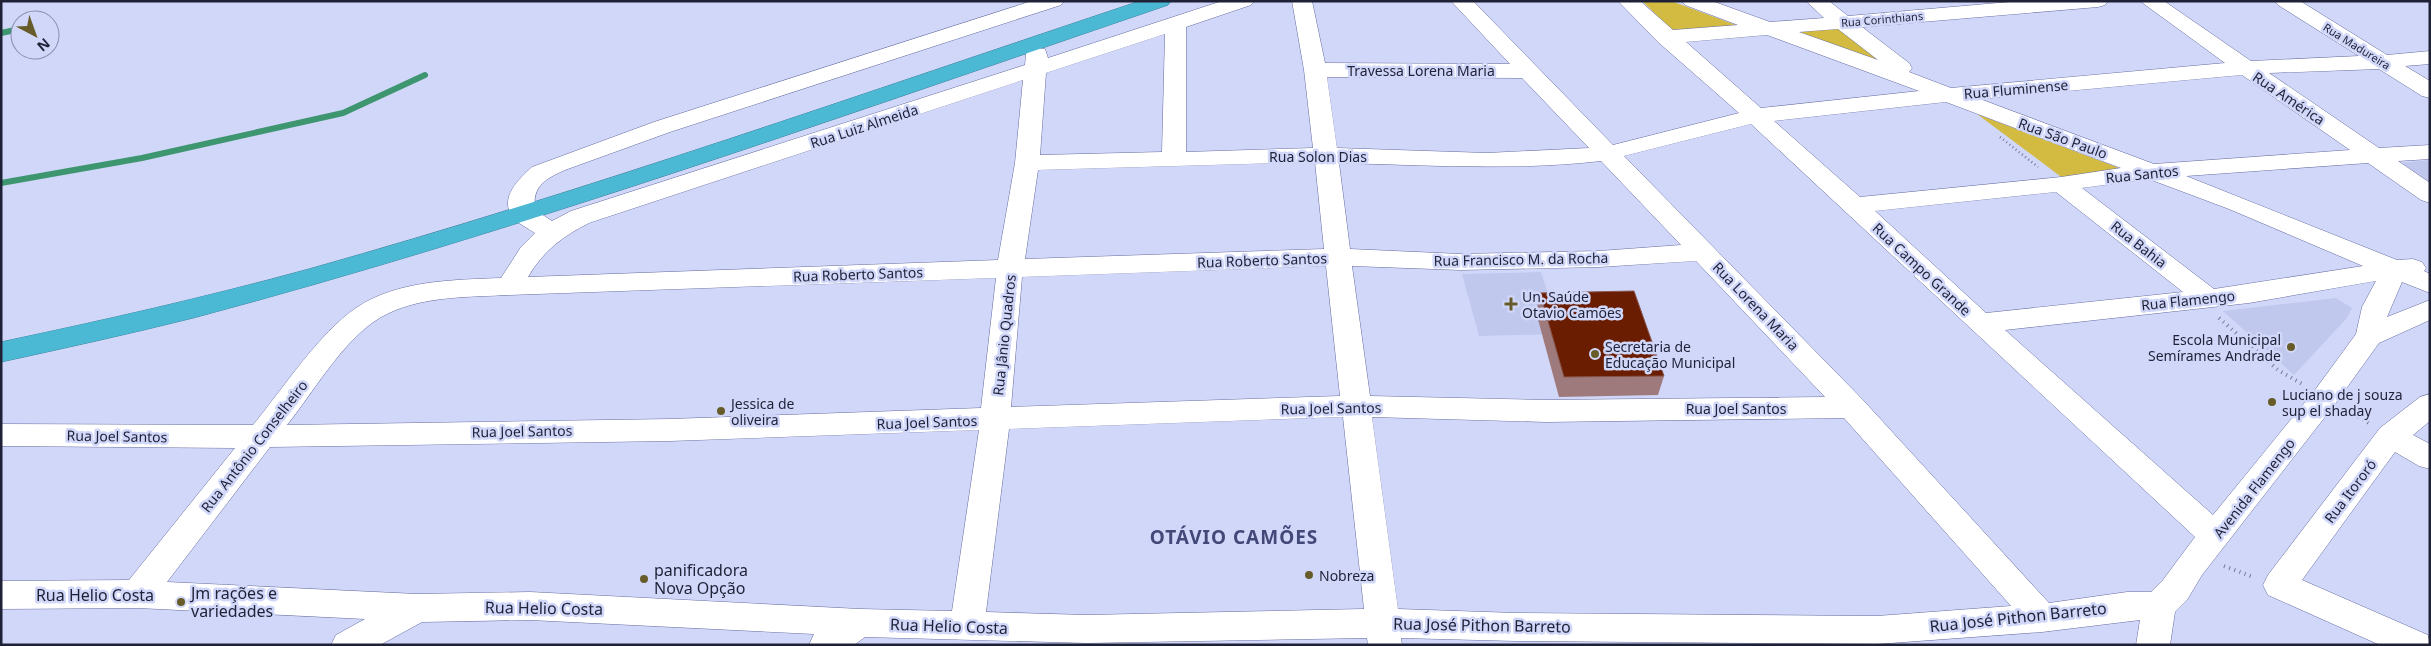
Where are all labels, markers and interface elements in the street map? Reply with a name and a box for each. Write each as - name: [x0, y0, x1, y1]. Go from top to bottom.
- street label: Rua Corinthians: [1840, 8, 1924, 30]
- north arrow: [10, 10, 60, 60]
- street label: Rua Madureira: [2321, 19, 2393, 73]
- text: N: [33, 34, 54, 56]
- street label: Travessa Lorena Maria: [1347, 61, 1495, 80]
- street label: Rua América: [2249, 67, 2329, 129]
- street label: Rua Fluminense: [1963, 75, 2069, 103]
- street label: Rua Luiz Almeida: [808, 100, 920, 152]
- street label: Rua São Paulo: [2016, 113, 2110, 163]
- street label: Rua Solon Dias: [1269, 147, 1367, 166]
- street label: Rua Santos: [2105, 161, 2180, 187]
- street label: Rua Bahia: [2107, 216, 2171, 272]
- street label: Rua Campo Grande: [1869, 218, 1975, 320]
- street label: Rua Roberto Santos: [1197, 248, 1328, 272]
- street label: Rua Francisco M. da Rocha: [1434, 248, 1608, 270]
- street label: Rua Lorena Maria: [1709, 258, 1803, 354]
- street label: Rua Roberto Santos: [793, 262, 924, 286]
- street label: Rua Jânio Quadros: [988, 273, 1020, 396]
- street label: Rua Flamengo: [2140, 286, 2236, 314]
- place label: Un. Saúde Otavio Camões: [1522, 287, 1622, 322]
- marker: Un. Saúde Otavio Camões: [1504, 297, 1518, 311]
- place label: Escola Municipal Semírames Andrade: [2148, 330, 2281, 365]
- place label: Secretaria de Educação Municipal: [1605, 337, 1735, 372]
- marker: Escola Municipal Semírames Andrade: [2285, 341, 2297, 353]
- marker: Secretaria de Educação Municipal: [1589, 348, 1601, 360]
- street label: Rua Antônio Conselheiro: [196, 376, 312, 516]
- place label: Luciano de j souza sup el shaday: [2282, 385, 2403, 420]
- place label: Jessica de oliveira: [729, 394, 795, 429]
- marker: Luciano de j souza sup el shaday: [2266, 396, 2278, 408]
- street label: Rua Joel Santos: [1280, 398, 1382, 418]
- street label: Rua Joel Santos: [1686, 399, 1787, 418]
- marker: Jessica de oliveira: [715, 405, 727, 417]
- street label: Rua Joel Santos: [876, 411, 978, 433]
- street label: Rua Joel Santos: [471, 421, 573, 441]
- street label: Rua Joel Santos: [66, 426, 168, 446]
- street label: Avenida Flamengo: [2209, 434, 2299, 542]
- street label: Rua Itororó: [2320, 455, 2380, 527]
- district label: OTÁVIO CAMÕES: [1150, 524, 1318, 550]
- place label: panificadora Nova Opção: [654, 559, 748, 599]
- place label: Nobreza: [1319, 566, 1374, 585]
- marker: Nobreza: [1303, 569, 1315, 581]
- marker: panificadora Nova Opção: [638, 573, 650, 585]
- place label: Jm rações e variedades: [189, 582, 277, 622]
- street label: Rua Helio Costa: [36, 584, 154, 606]
- marker: Jm rações e variedades: [175, 596, 187, 608]
- street label: Rua Helio Costa: [485, 596, 603, 620]
- street label: Rua José Pithon Barreto: [1928, 597, 2108, 637]
- street label: Rua José Pithon Barreto: [1393, 612, 1571, 638]
- street label: Rua Helio Costa: [890, 613, 1008, 639]

